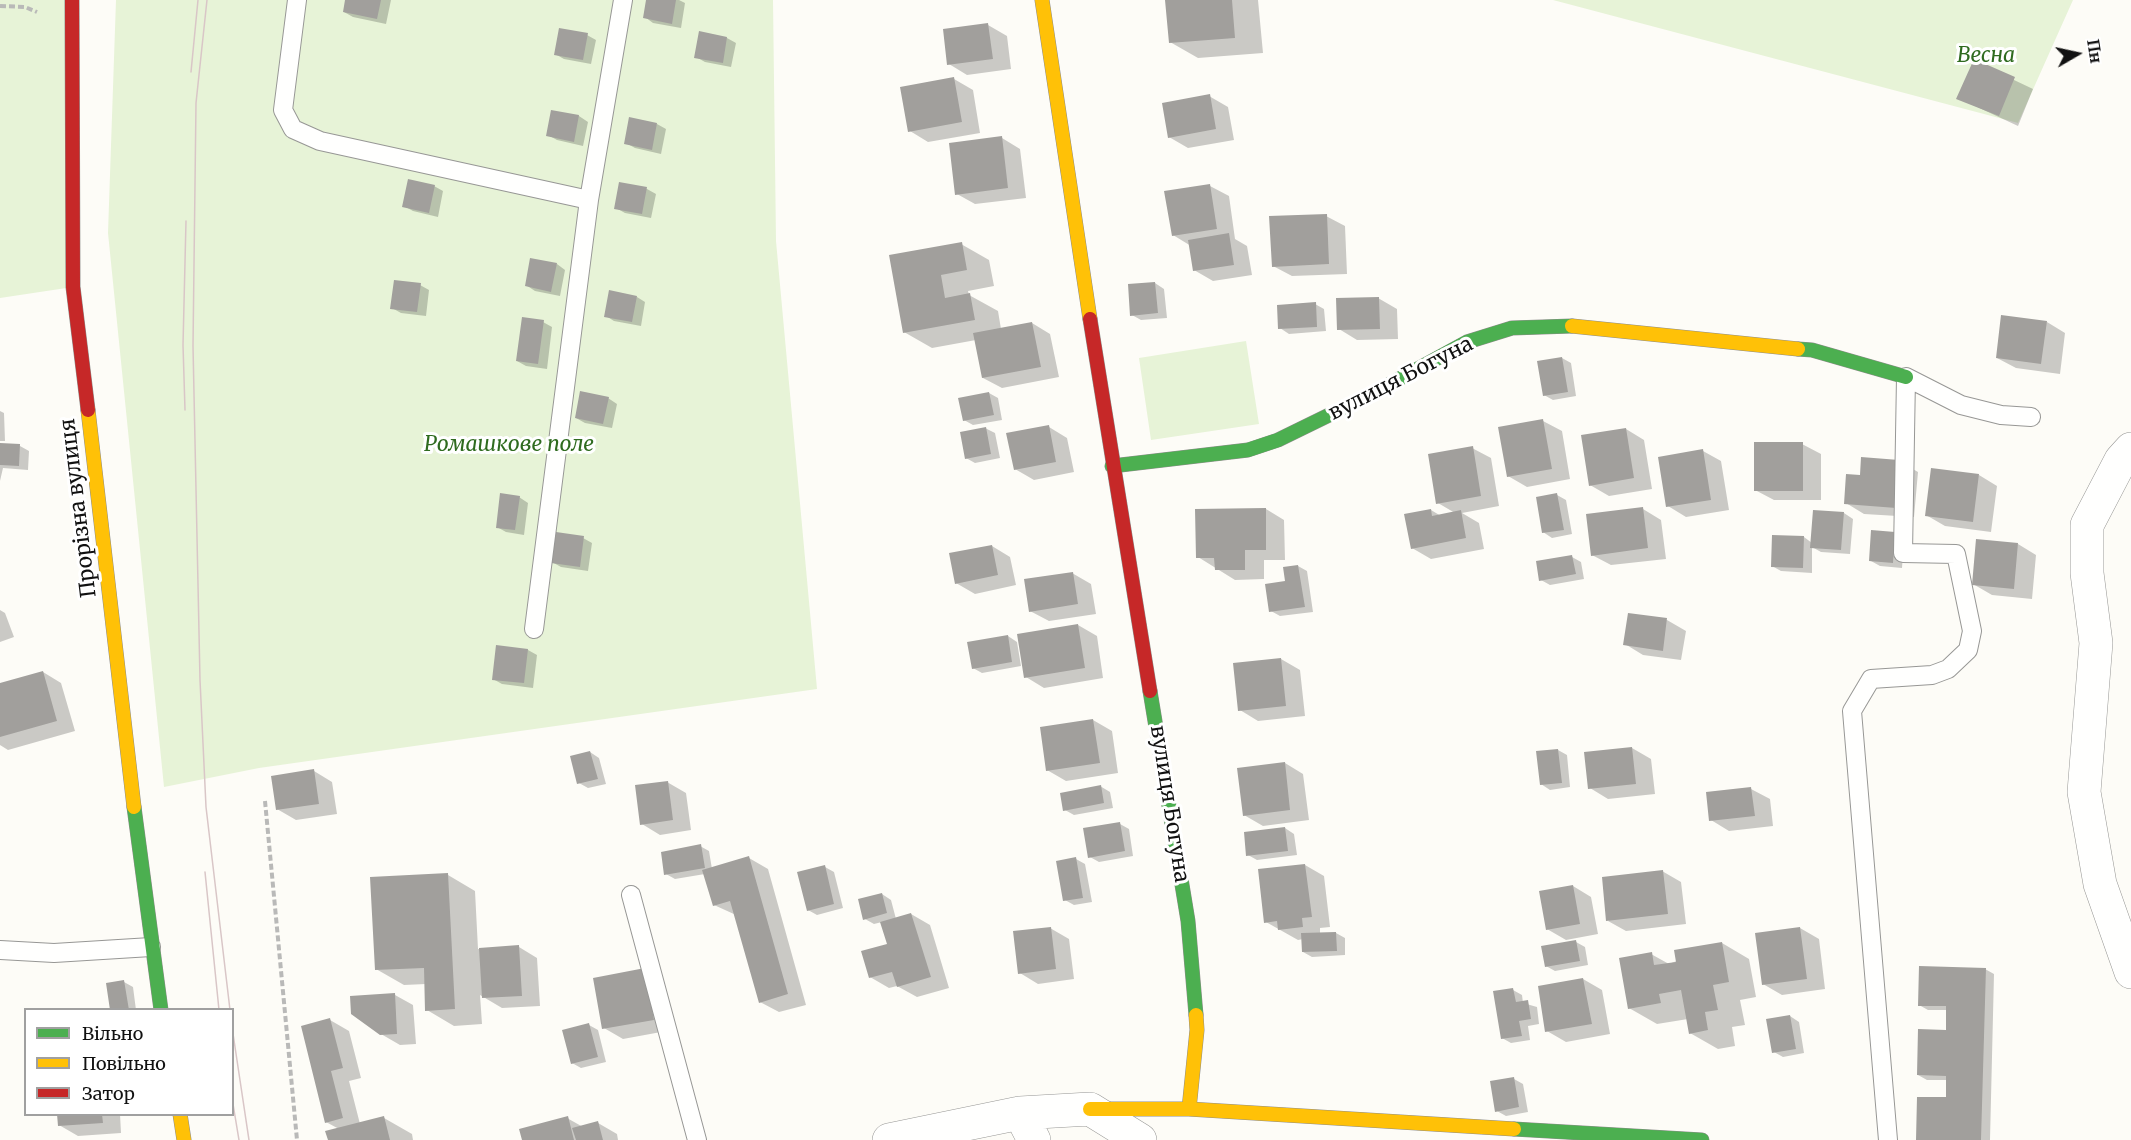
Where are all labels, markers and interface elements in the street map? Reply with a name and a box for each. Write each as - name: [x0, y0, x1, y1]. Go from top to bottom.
- north arrow: [2047, 24, 2107, 84]
- text: Пн: [2083, 38, 2107, 65]
- park label: Весна: [1957, 43, 2015, 69]
- street label: вулиця Богуна: [1325, 332, 1477, 426]
- street label: Прорізна вулиця: [56, 417, 102, 599]
- park label: Ромашкове поле: [424, 432, 594, 458]
- street label: вулиця Богуна: [1144, 724, 1194, 884]
- legend: [24, 1008, 234, 1116]
- text: Вільно: [82, 1022, 143, 1045]
- text: Повільно: [82, 1052, 166, 1075]
- text: Затор: [82, 1082, 135, 1105]

